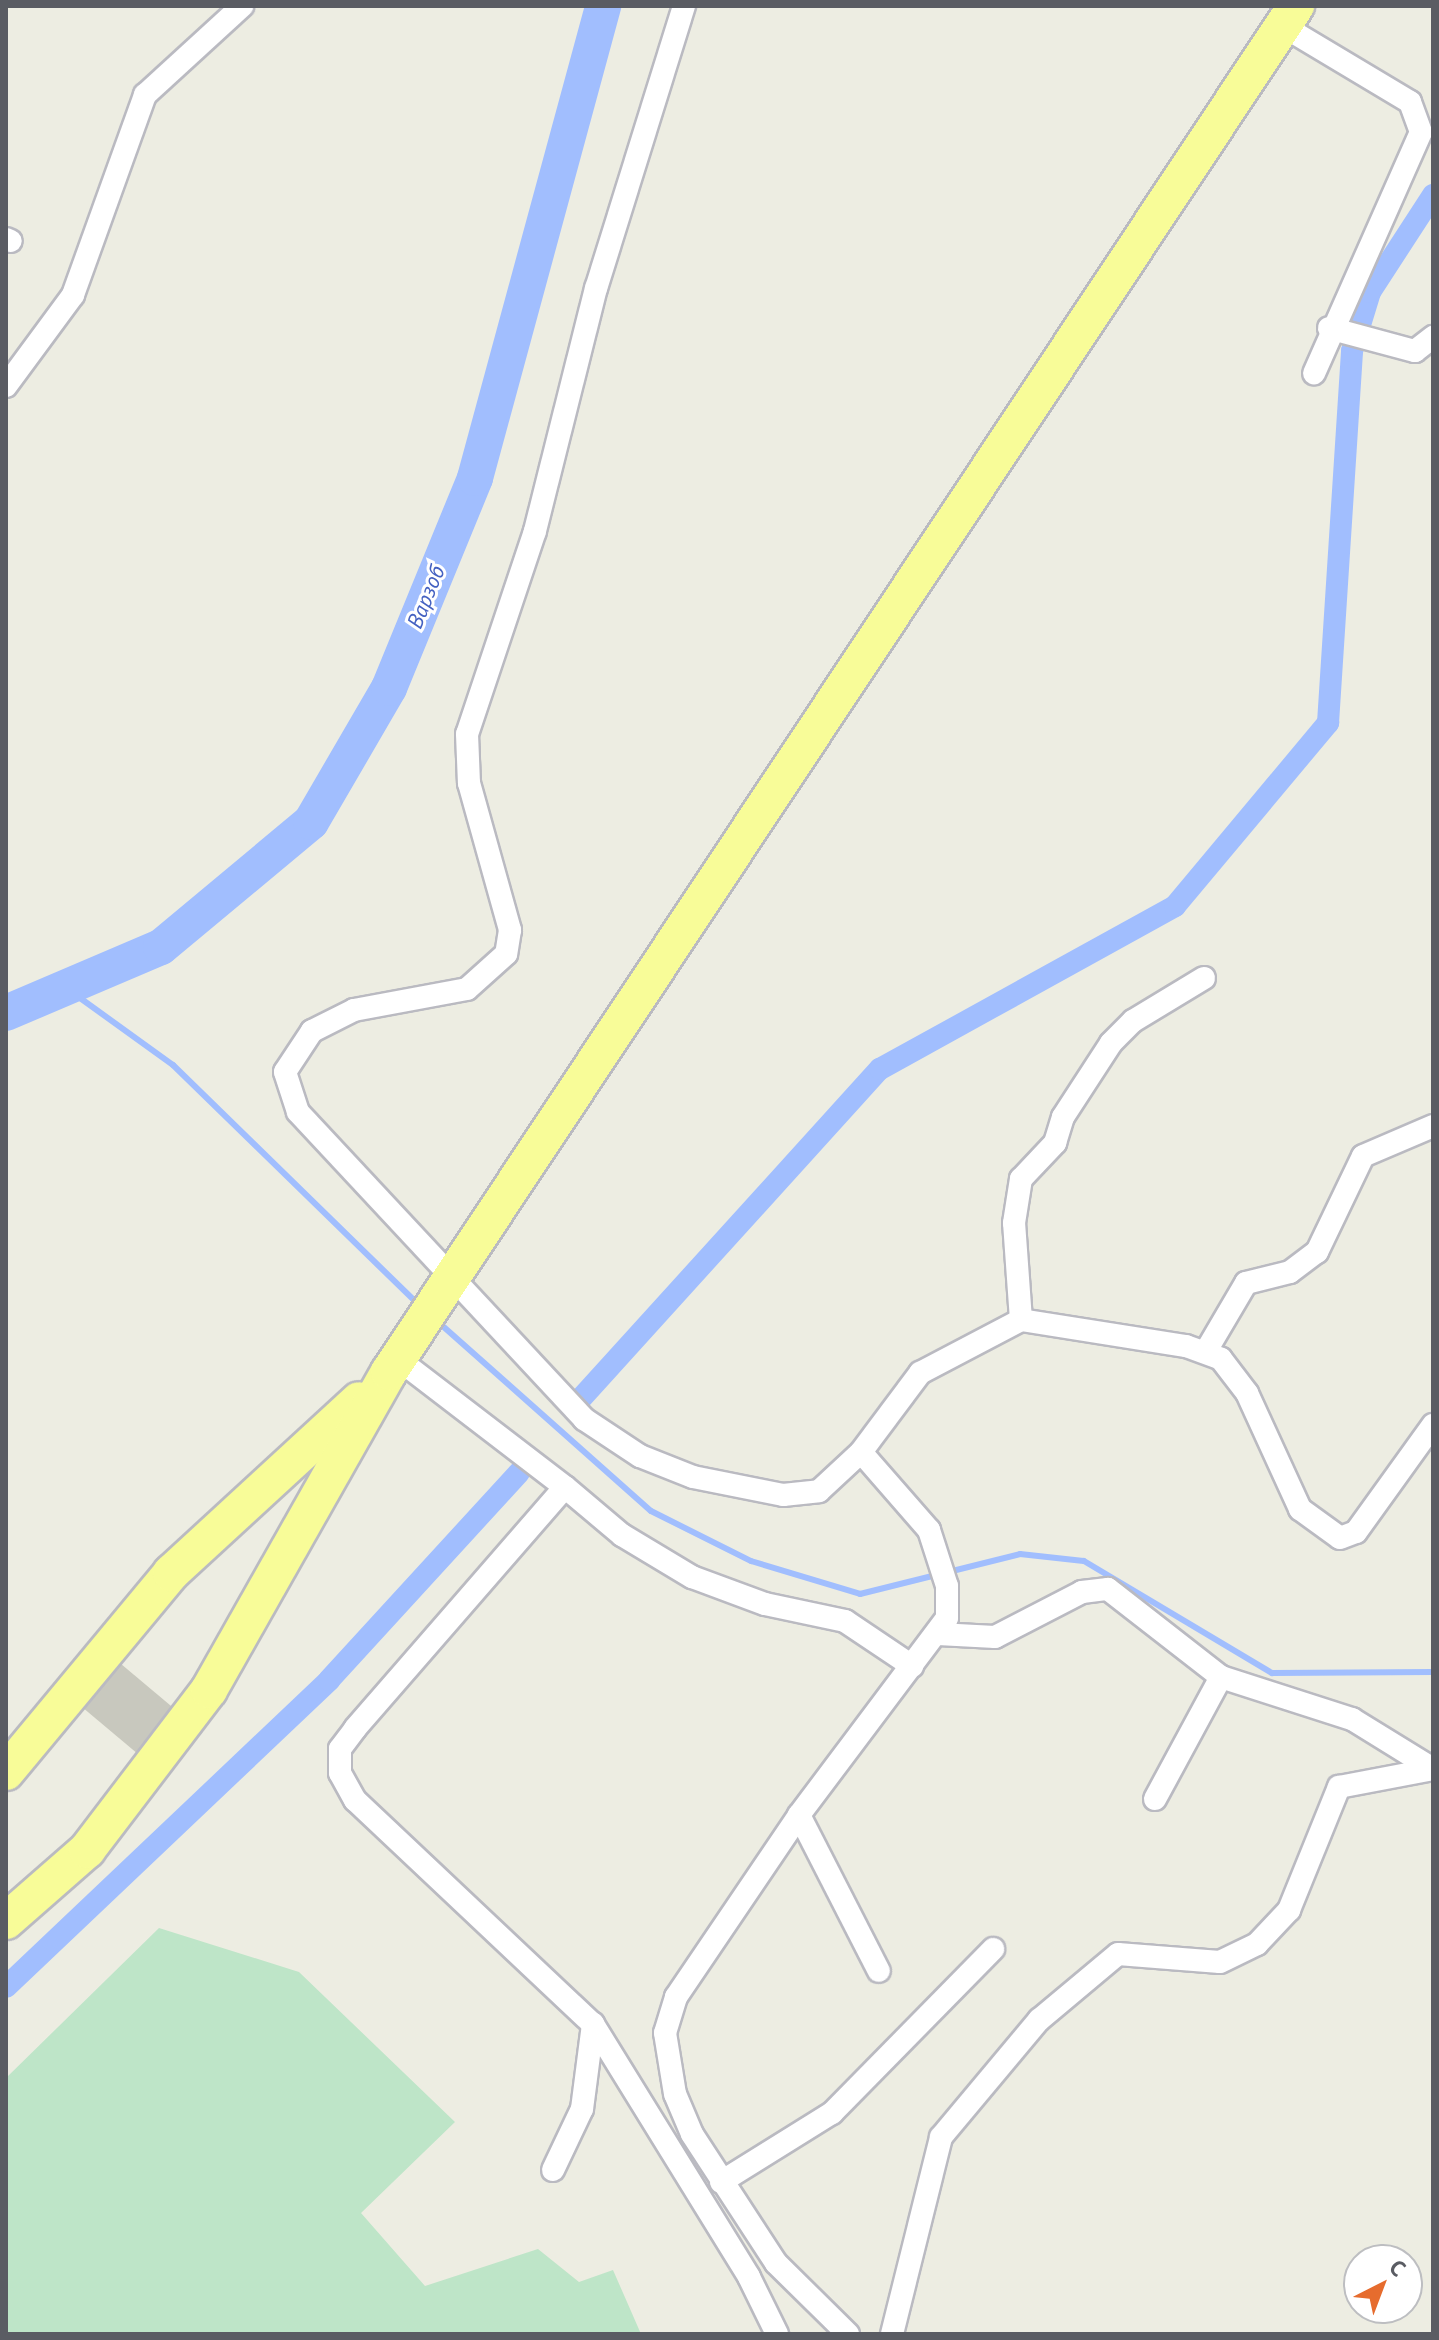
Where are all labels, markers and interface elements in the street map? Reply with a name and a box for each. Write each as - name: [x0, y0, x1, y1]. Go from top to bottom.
- water label: Варзоб: [402, 562, 450, 632]
- north arrow: [1343, 2244, 1423, 2324]
- text: С: [1384, 2253, 1412, 2282]

